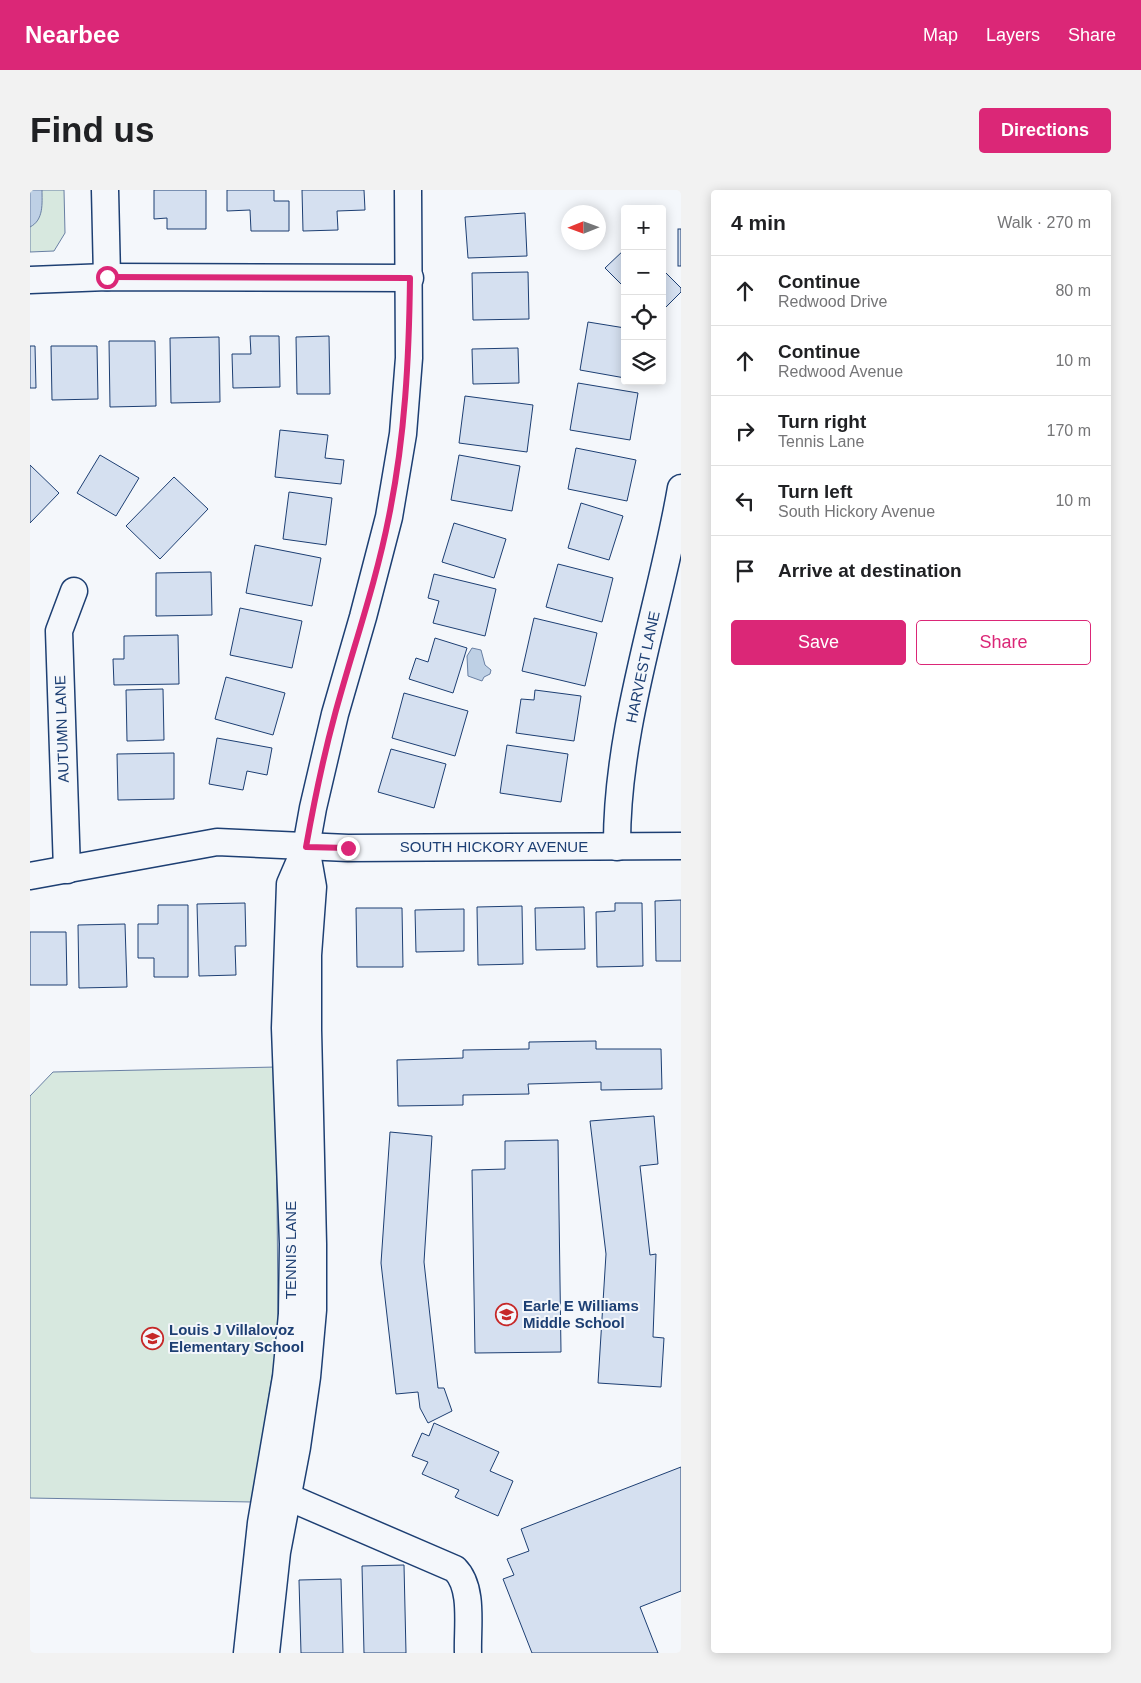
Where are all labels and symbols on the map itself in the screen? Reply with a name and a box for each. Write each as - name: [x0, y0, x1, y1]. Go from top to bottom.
- north arrow: [561, 205, 606, 250]
- route start: [96, 266, 119, 289]
- street label: HARVEST LANE: [622, 610, 663, 724]
- street label: AUTUMN LANE: [51, 675, 72, 783]
- route end: [337, 837, 360, 860]
- street label: SOUTH HICKORY AVENUE: [400, 838, 588, 855]
- street label: TENNIS LANE: [282, 1201, 299, 1299]
- place label: Earle E Williams Middle School: [523, 1297, 639, 1331]
- school or university icon: Earle E Williams Middle School: [495, 1303, 519, 1327]
- place label: Louis J Villalovoz Elementary School: [169, 1321, 304, 1355]
- school or university icon: Louis J Villalovoz Elementary School: [141, 1327, 165, 1351]

